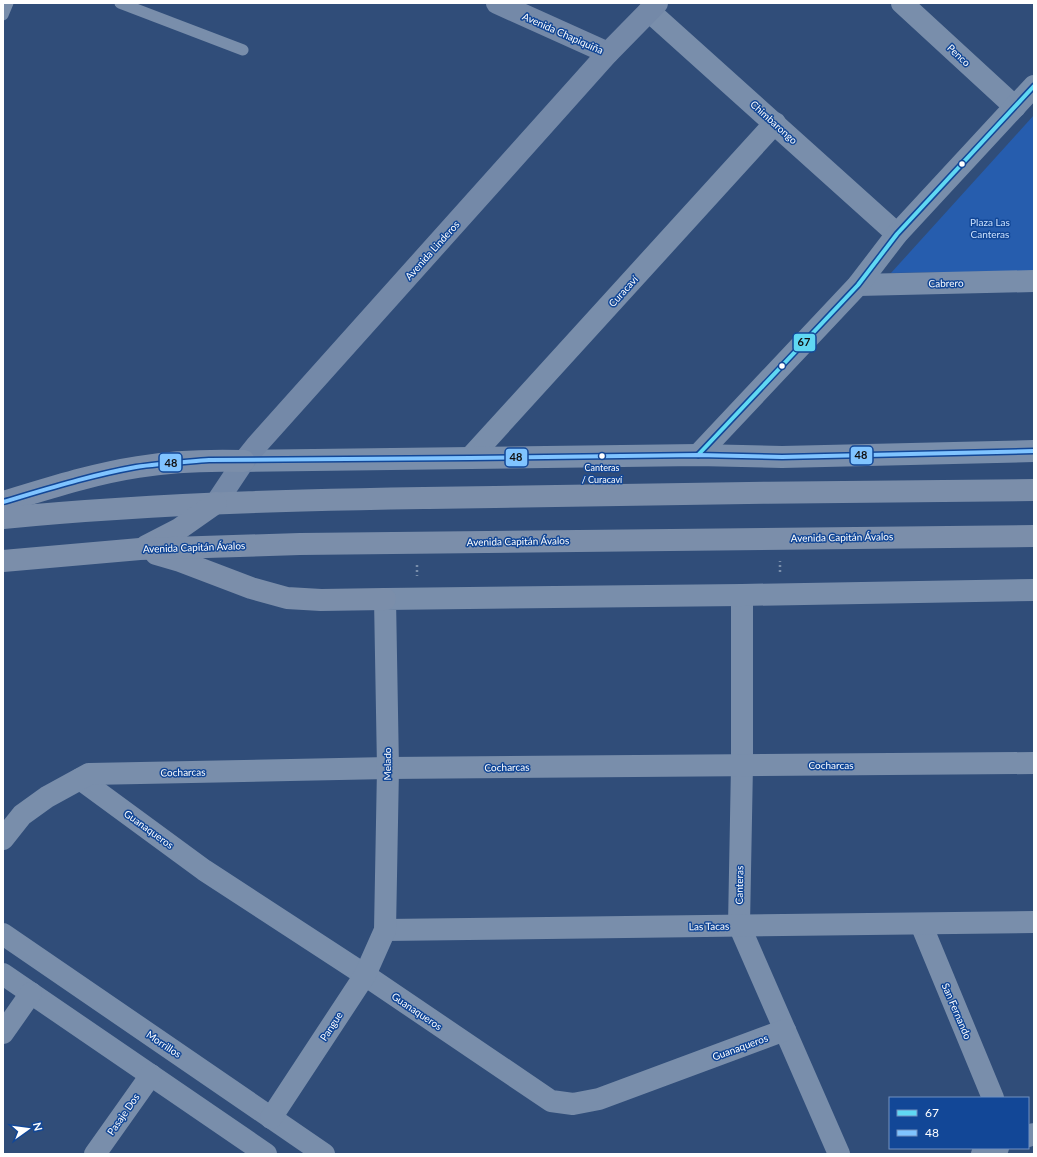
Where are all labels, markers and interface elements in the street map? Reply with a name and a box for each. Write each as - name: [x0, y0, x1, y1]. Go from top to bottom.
- street label: Avenida Chapiquiña: [521, 10, 605, 56]
- street label: Penco: [945, 41, 973, 69]
- street label: Chimbarongo: [748, 98, 800, 146]
- unlabelled marker: [957, 159, 967, 169]
- park label: Plaza Las Canteras: [970, 216, 1010, 240]
- street label: Avenida Linderos: [402, 218, 462, 282]
- street label: Curacaví: [606, 272, 641, 309]
- street label: Cabrero: [928, 277, 964, 289]
- line badge: 67: [793, 333, 816, 352]
- text: 67: [798, 335, 810, 348]
- unlabelled marker: [777, 361, 787, 371]
- line badge: 48: [850, 446, 873, 465]
- line badge: 48: [505, 448, 528, 467]
- text: 48: [855, 448, 867, 461]
- text: 48: [510, 450, 522, 463]
- marker: Canteras / Curacaví: [597, 451, 607, 461]
- line badge: 48: [159, 453, 182, 472]
- text: 48: [165, 456, 177, 469]
- place label: Canteras / Curacaví: [582, 462, 623, 485]
- street label: Avenida Capitán Ávalos: [791, 530, 893, 544]
- street label: Avenida Capitán Ávalos: [467, 534, 569, 548]
- street label: Avenida Capitán Ávalos: [143, 539, 245, 555]
- street label: Melado: [381, 747, 393, 781]
- street label: Cocharcas: [808, 759, 854, 771]
- street label: Cocharcas: [484, 761, 530, 773]
- street label: Cocharcas: [160, 766, 206, 778]
- street label: Guanaqueros: [122, 807, 176, 851]
- street label: Canteras: [733, 865, 745, 905]
- street label: Las Tacas: [689, 920, 729, 932]
- street label: San Fernando: [940, 981, 974, 1041]
- street label: Guanaqueros: [390, 990, 444, 1032]
- street label: Pangue: [317, 1009, 345, 1043]
- street label: Morrillos: [144, 1028, 184, 1060]
- street label: Guanaqueros: [711, 1031, 769, 1063]
- street label: Pasaje Dos: [104, 1091, 142, 1137]
- legend: [889, 1097, 1029, 1149]
- text: 67: [925, 1105, 939, 1120]
- north arrow: [8, 1109, 48, 1149]
- text: N: [31, 1121, 46, 1132]
- text: 48: [925, 1125, 939, 1140]

